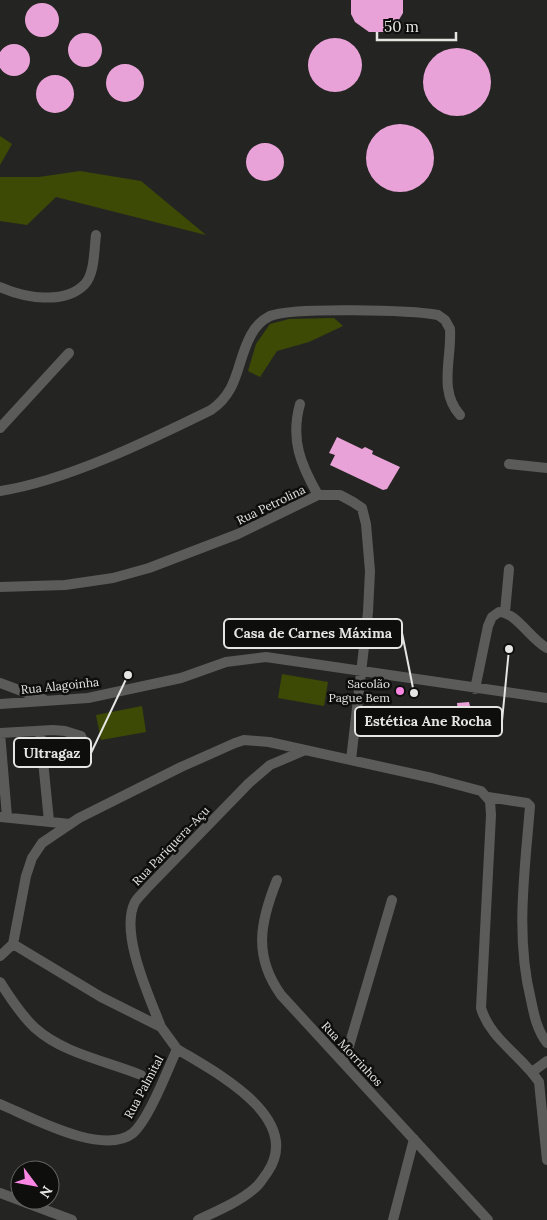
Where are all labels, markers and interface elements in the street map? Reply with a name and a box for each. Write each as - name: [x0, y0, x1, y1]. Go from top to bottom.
- scale bar: [377, 10, 456, 42]
- text: 50 m: [384, 17, 419, 36]
- street label: Rua Petrolina: [234, 481, 308, 528]
- callout: Casa de Carnes Máxima: [224, 619, 402, 648]
- text: Casa de Carnes Máxima: [234, 624, 393, 642]
- street label: Rua Alagoinha: [20, 674, 100, 697]
- place label: Sacolão Pague Bem: [328, 676, 390, 705]
- marker: Sacolão Pague Bem: [394, 685, 406, 697]
- callout: Estética Ane Rocha: [355, 707, 502, 736]
- text: Estética Ane Rocha: [364, 712, 492, 730]
- callout: Ultragaz: [14, 738, 91, 767]
- text: Ultragaz: [24, 744, 80, 762]
- street label: Rua Pariquera-Açu: [129, 803, 212, 888]
- street label: Rua Morrinhos: [319, 1018, 386, 1089]
- street label: Rua Palmital: [121, 1053, 166, 1121]
- north arrow: [10, 1160, 60, 1210]
- text: N: [35, 1183, 57, 1201]

